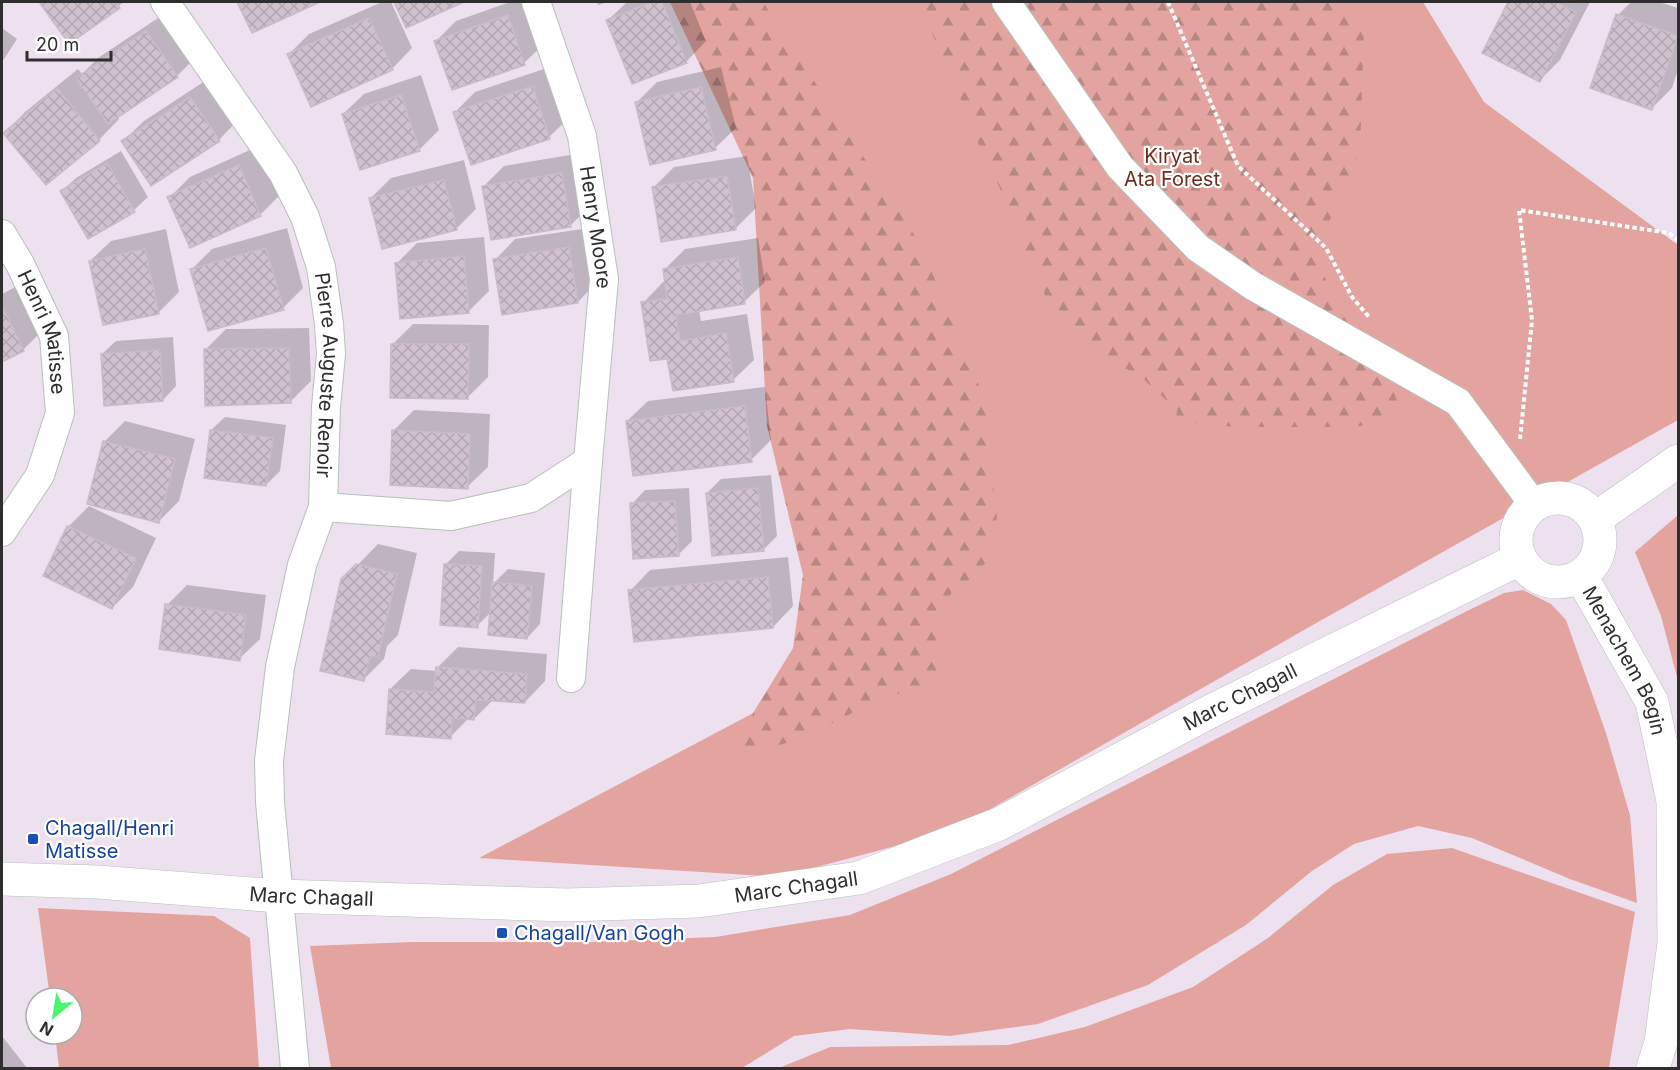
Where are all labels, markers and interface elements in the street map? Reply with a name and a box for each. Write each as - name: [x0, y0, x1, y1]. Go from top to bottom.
- scale bar: [27, 24, 111, 62]
- text: 20 m: [36, 34, 79, 55]
- park label: Kiryat Ata Forest: [1124, 144, 1220, 191]
- street label: Henry Moore: [575, 164, 616, 290]
- street label: Henri Matisse: [13, 266, 71, 395]
- street label: Pierre Auguste Renoir: [310, 271, 343, 479]
- street label: Menachem Begin: [1577, 582, 1671, 737]
- street label: Marc Chagall: [1179, 658, 1301, 736]
- place label: Chagall/Henri Matisse: [45, 816, 174, 863]
- marker: Chagall/Henri Matisse: [26, 832, 40, 846]
- street label: Marc Chagall: [733, 866, 860, 908]
- street label: Marc Chagall: [248, 882, 374, 911]
- place label: Chagall/Van Gogh: [514, 921, 685, 945]
- marker: Chagall/Van Gogh: [495, 926, 509, 940]
- north arrow: [24, 986, 84, 1046]
- text: N: [36, 1017, 57, 1041]

